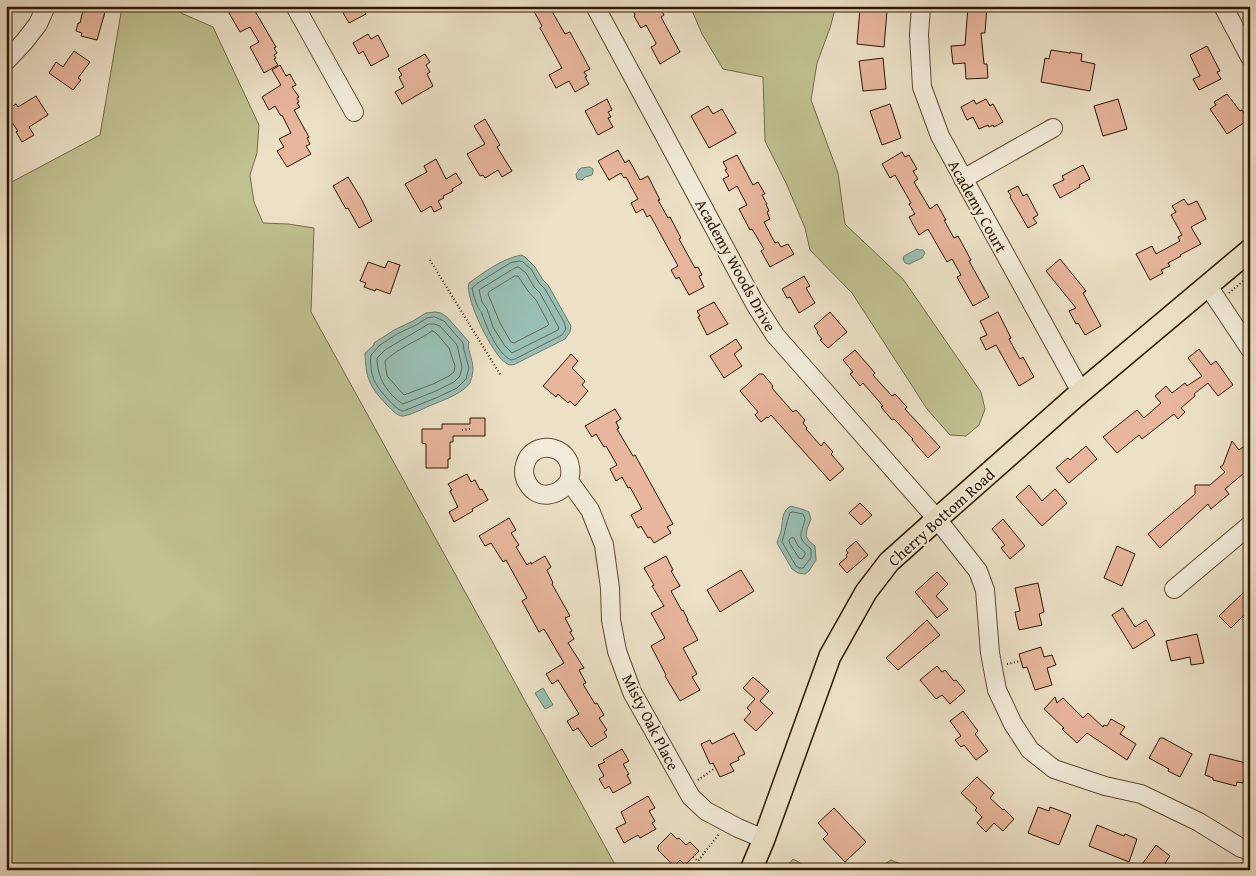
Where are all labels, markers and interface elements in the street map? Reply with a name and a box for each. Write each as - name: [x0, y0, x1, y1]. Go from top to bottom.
- street label: Academy Court: [943, 155, 1014, 257]
- street label: Academy Woods Drive: [689, 194, 783, 336]
- street label: Cherry Bottom Road: [882, 462, 1000, 572]
- street label: Misty Oak Place: [616, 670, 686, 774]

